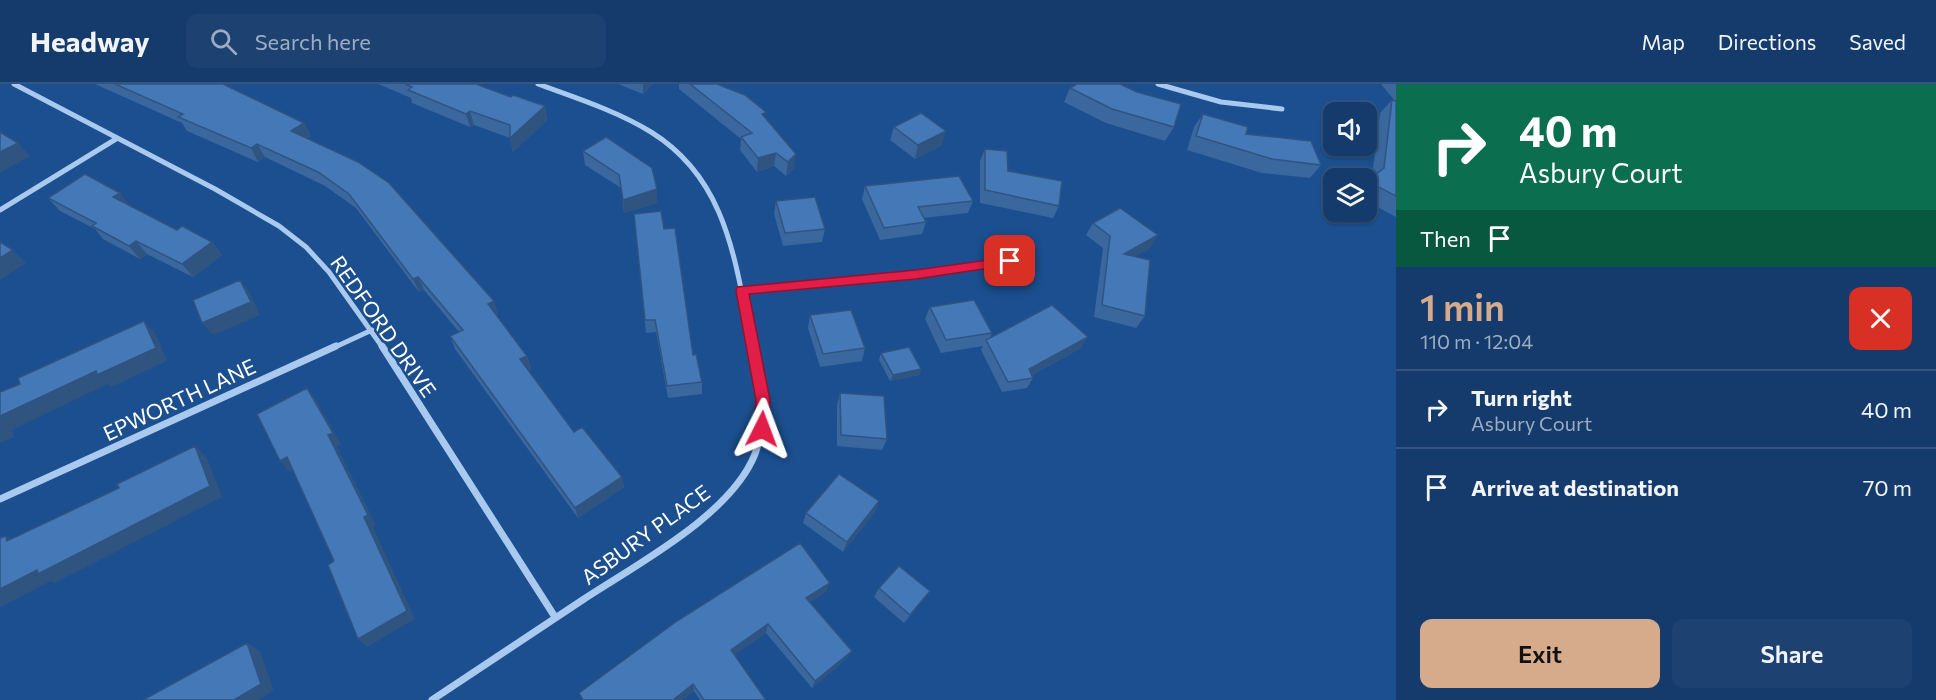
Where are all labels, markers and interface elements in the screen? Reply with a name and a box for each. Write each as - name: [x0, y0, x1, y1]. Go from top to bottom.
- search box: [186, 14, 606, 68]
- text: Headway: [30, 24, 150, 58]
- icon: search: [207, 25, 240, 58]
- text: Search here: [255, 28, 371, 55]
- text: Map: [1642, 29, 1685, 54]
- text: Directions: [1718, 29, 1816, 54]
- text: Saved: [1849, 29, 1906, 54]
- map controls: [1323, 102, 1377, 222]
- button: sound: [1323, 102, 1377, 156]
- text: 40 m: [1519, 104, 1617, 156]
- icon: right: [1420, 108, 1498, 186]
- text: Asbury Court: [1519, 156, 1682, 189]
- button: layers: [1323, 168, 1377, 222]
- icon: arrive: [1483, 222, 1516, 255]
- text: Then: [1420, 225, 1471, 252]
- pin: [984, 235, 1035, 286]
- icon: arrive: [993, 244, 1026, 277]
- street label: REDFORD DRIVE: [326, 250, 442, 402]
- text: 1 min: [1420, 284, 1505, 328]
- button: close: [1849, 287, 1912, 350]
- text: 110 m · 12:04: [1420, 329, 1533, 353]
- street label: EPWORTH LANE: [99, 353, 259, 445]
- text: Turn right: [1471, 384, 1572, 411]
- icon: right: [1420, 393, 1453, 426]
- text: 40 m: [1861, 396, 1912, 423]
- position arrow: [730, 397, 794, 461]
- text: Asbury Court: [1471, 411, 1592, 435]
- icon: arrive: [1420, 471, 1453, 504]
- text: Arrive at destination: [1471, 474, 1679, 501]
- text: 70 m: [1863, 474, 1912, 501]
- street label: ASBURY PLACE: [576, 479, 714, 589]
- button: Exit: [1420, 619, 1660, 688]
- button: Share: [1672, 619, 1912, 688]

